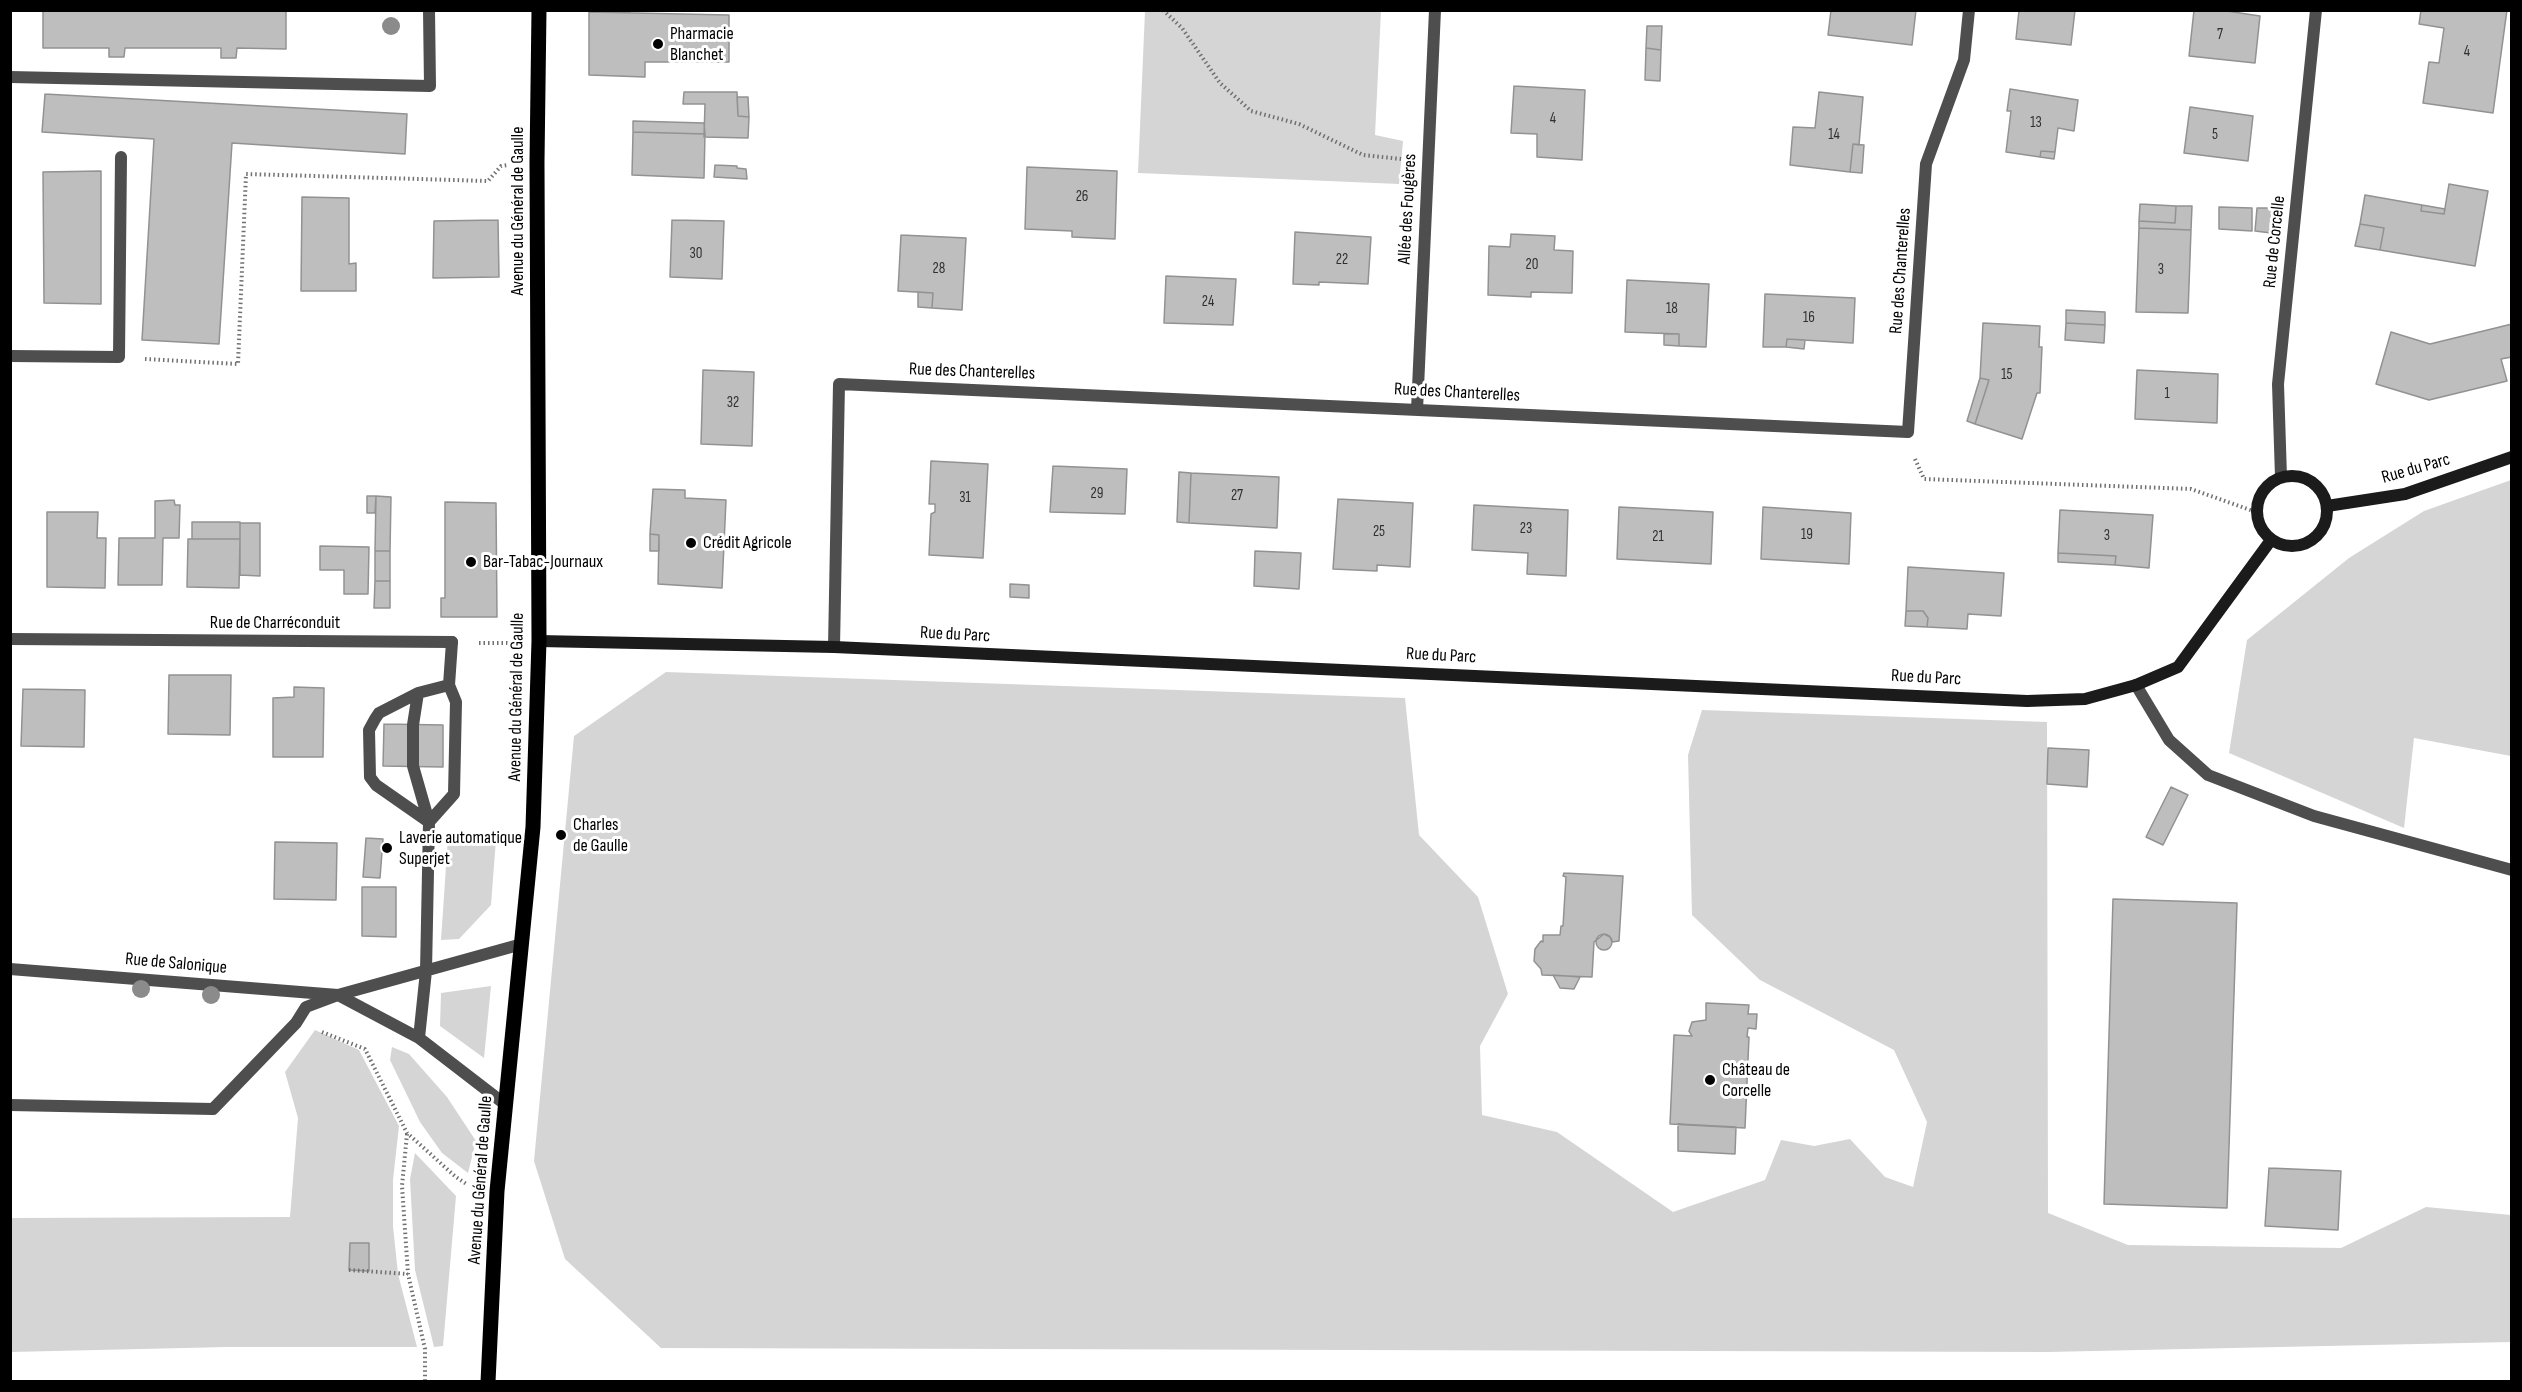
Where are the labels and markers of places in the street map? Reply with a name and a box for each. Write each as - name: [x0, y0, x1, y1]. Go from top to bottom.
- place label: Pharmacie Blanchet: [670, 23, 734, 66]
- marker: Pharmacie Blanchet: [651, 37, 665, 51]
- place label: Crédit Agricole: [703, 532, 792, 554]
- marker: Crédit Agricole: [684, 536, 698, 550]
- place label: Bar-Tabac-Journaux: [483, 551, 603, 573]
- marker: Bar-Tabac-Journaux: [464, 555, 478, 569]
- place label: Charles de Gaulle: [573, 814, 628, 856]
- place label: Laverie automatique Superjet: [399, 827, 522, 870]
- marker: Charles de Gaulle: [554, 828, 568, 842]
- marker: Laverie automatique Superjet: [380, 841, 394, 855]
- place label: Château de Corcelle: [1722, 1059, 1790, 1102]
- marker: Château de Corcelle: [1703, 1073, 1717, 1087]

